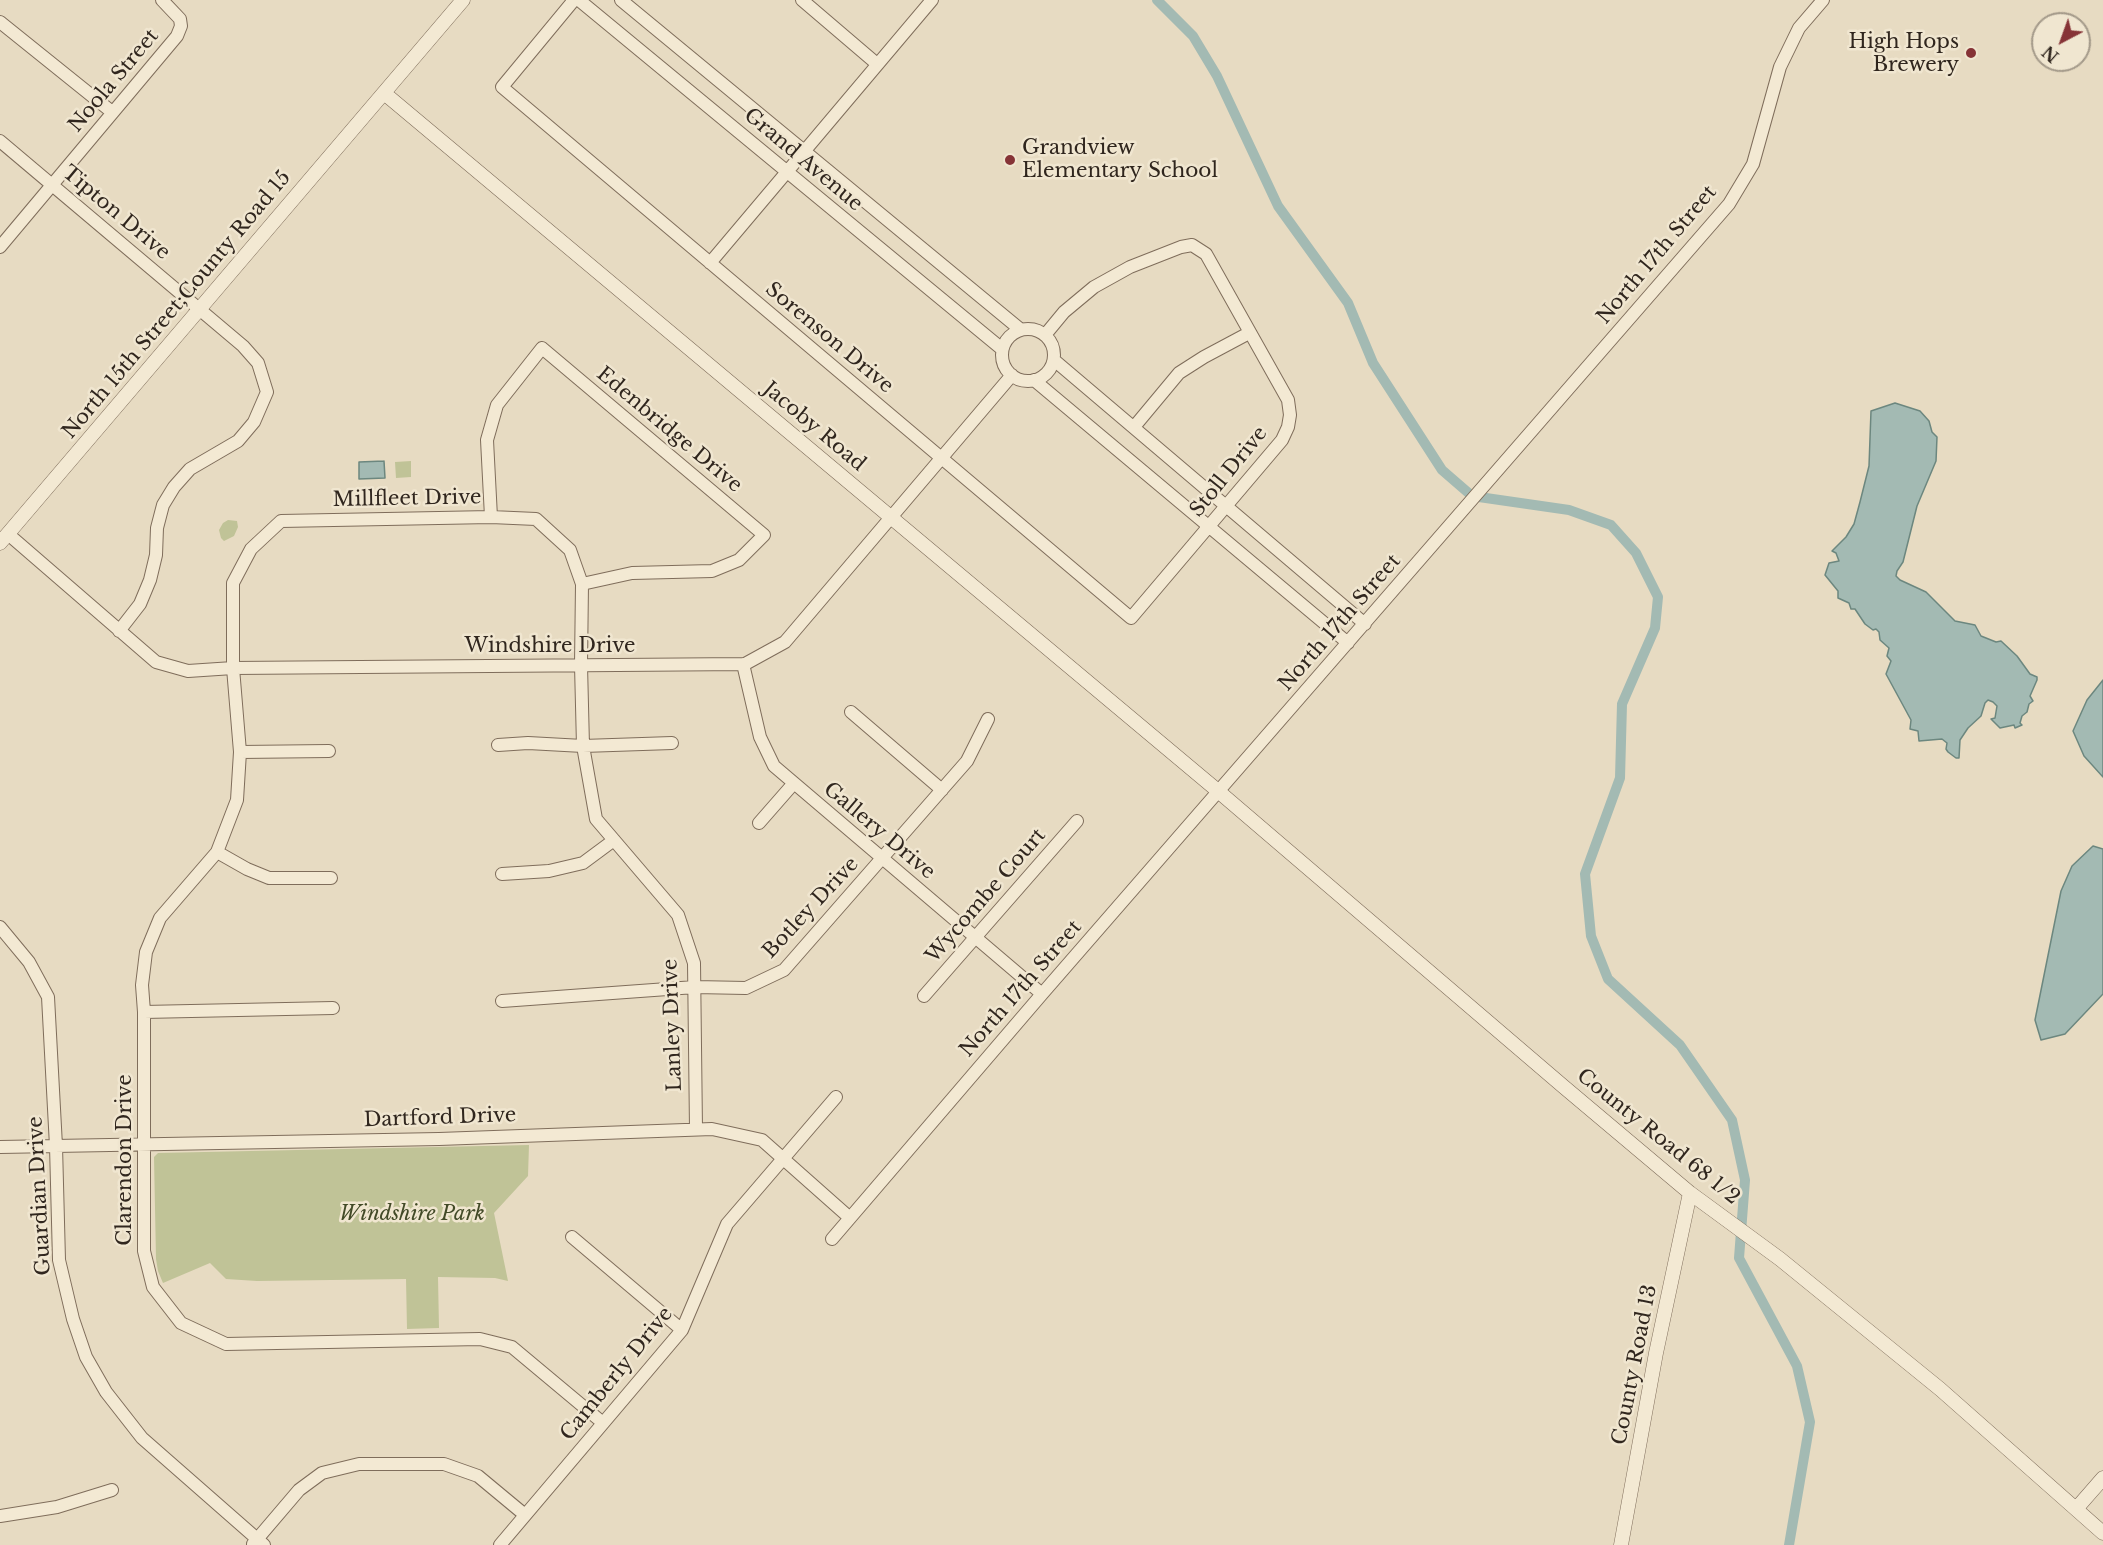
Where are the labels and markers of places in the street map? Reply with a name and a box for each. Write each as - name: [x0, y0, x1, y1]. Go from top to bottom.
- place label: High Hops Brewery: [1849, 30, 1959, 77]
- marker: High Hops Brewery: [1964, 46, 1978, 60]
- place label: Grandview Elementary School: [1022, 136, 1218, 183]
- marker: Grandview Elementary School: [1003, 153, 1017, 167]

